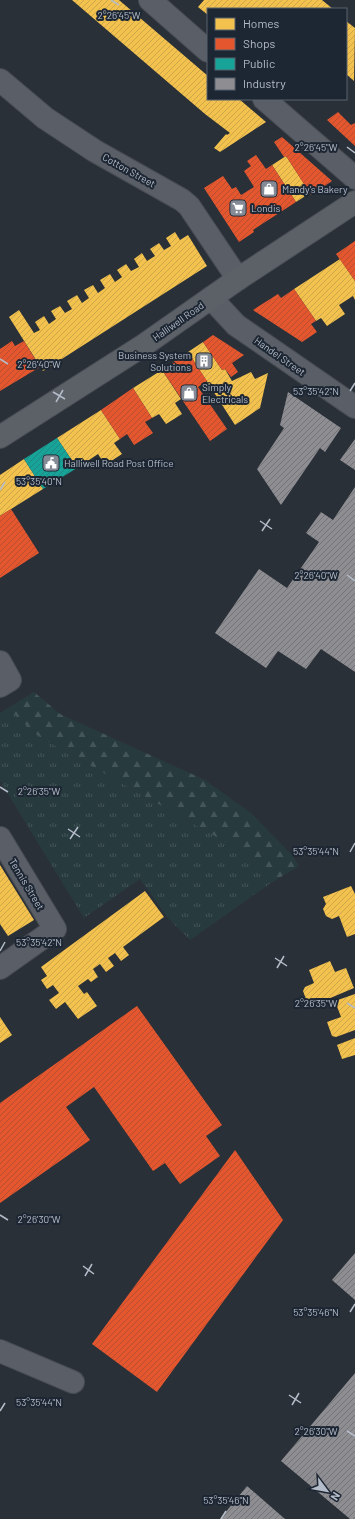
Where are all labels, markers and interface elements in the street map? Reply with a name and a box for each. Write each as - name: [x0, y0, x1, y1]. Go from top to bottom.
- legend: [207, 8, 347, 100]
- text: 2°26'45"W: [98, 9, 141, 21]
- text: Homes: [243, 16, 280, 30]
- text: Shops: [243, 36, 276, 50]
- text: Public: [243, 56, 275, 70]
- text: Industry: [243, 76, 286, 90]
- text: 2°26'45"W: [295, 141, 338, 153]
- street label: Cotton Street: [100, 151, 158, 190]
- shop icon: Mandy's Bakery: [259, 179, 279, 199]
- place label: Mandy's Bakery: [282, 183, 348, 195]
- supermarket icon: Londis: [228, 198, 248, 218]
- place label: Londis: [251, 202, 280, 214]
- street label: Halliwell Road: [150, 299, 206, 343]
- street label: Handel Street: [252, 334, 308, 378]
- place label: Business System Solutions: [118, 349, 191, 373]
- building icon: Business System Solutions: [194, 351, 214, 371]
- text: 2°26'40"W: [17, 358, 61, 370]
- place label: Simply Electricals: [202, 381, 248, 405]
- shop icon: Simply Electricals: [179, 383, 199, 403]
- text: 53°35'42"N: [293, 385, 339, 397]
- public building icon: Halliwell Road Post Office: [41, 453, 61, 473]
- place label: Halliwell Road Post Office: [64, 457, 174, 469]
- text: 53°35'40"N: [16, 475, 62, 487]
- text: 2°26'40"W: [294, 569, 338, 581]
- text: 2°26'35"W: [18, 785, 61, 797]
- text: 53°35'44"N: [293, 845, 339, 857]
- street label: Tennis Street: [7, 856, 47, 912]
- text: 53°35'42"N: [16, 936, 62, 948]
- text: 2°26'35"W: [295, 997, 338, 1009]
- text: 2°26'30"W: [17, 1213, 61, 1225]
- text: 53°35'46"N: [293, 1306, 339, 1318]
- text: 53°35'44"N: [16, 1396, 62, 1408]
- text: 2°26'30"W: [294, 1425, 338, 1437]
- north arrow: [307, 1471, 347, 1511]
- text: N: [328, 1490, 343, 1503]
- text: 53°35'46"N: [203, 1494, 249, 1506]

